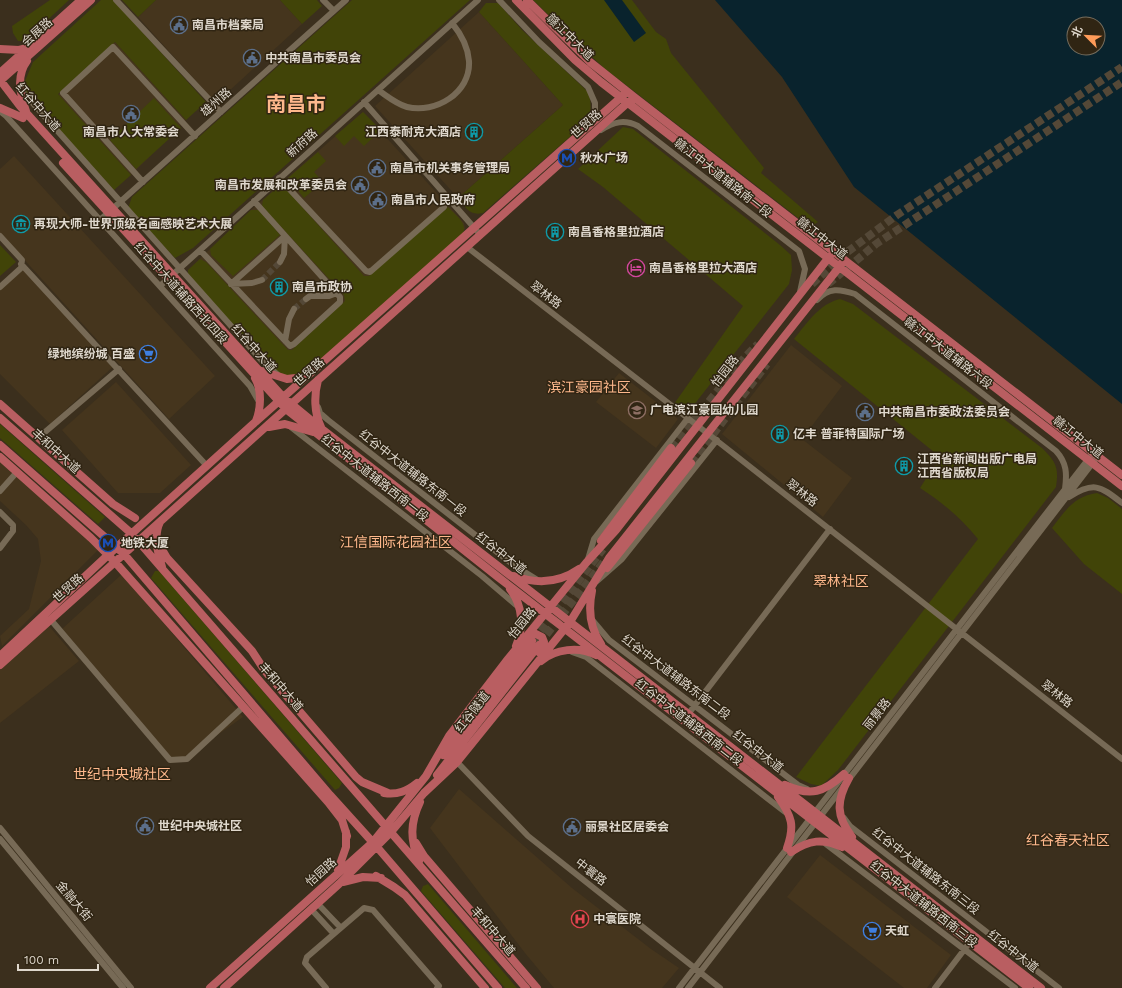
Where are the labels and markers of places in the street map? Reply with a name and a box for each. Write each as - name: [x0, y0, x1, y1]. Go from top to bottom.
- public building icon: 南昌市档案局: [169, 15, 189, 35]
- place label: 南昌市档案局: [192, 18, 264, 32]
- public building icon: 中共南昌市委员会: [242, 48, 262, 68]
- place label: 中共南昌市委员会: [265, 51, 361, 65]
- public building icon: 南昌市人大常委会: [121, 104, 141, 124]
- building icon: 江西泰耐克大酒店: [464, 122, 484, 142]
- place label: 南昌市人大常委会: [83, 125, 179, 139]
- place label: 江西泰耐克大酒店: [365, 125, 461, 139]
- metro station icon: 秋水广场: [557, 148, 577, 168]
- place label: 秋水广场: [580, 151, 628, 165]
- public building icon: 南昌市机关事务管理局: [367, 158, 387, 178]
- place label: 南昌市机关事务管理局: [390, 161, 510, 175]
- public building icon: 南昌市发展和改革委员会: [350, 175, 370, 195]
- place label: 南昌市发展和改革委员会: [215, 178, 347, 192]
- public building icon: 南昌市人民政府: [368, 190, 388, 210]
- place label: 南昌市人民政府: [391, 193, 475, 207]
- museum icon: 再现大师-世界顶级名画感映艺术大展: [11, 214, 31, 234]
- place label: 再现大师-世界顶级名画感映艺术大展: [34, 217, 232, 231]
- building icon: 南昌香格里拉酒店: [545, 222, 565, 242]
- place label: 南昌香格里拉酒店: [568, 225, 664, 239]
- hotel icon: 南昌香格里拉大酒店: [626, 258, 646, 278]
- place label: 南昌香格里拉大酒店: [649, 261, 757, 275]
- building icon: 南昌市政协: [269, 277, 289, 297]
- place label: 南昌市政协: [292, 280, 353, 294]
- supermarket icon: 绿地缤纷城 百盛: [138, 344, 158, 364]
- place label: 绿地缤纷城 百盛: [48, 347, 135, 361]
- school or university icon: 广电滨江豪园幼儿园: [627, 400, 647, 420]
- public building icon: 中共南昌市委政法委员会: [855, 402, 875, 422]
- place label: 广电滨江豪园幼儿园: [650, 403, 758, 417]
- place label: 中共南昌市委政法委员会: [878, 405, 1010, 419]
- building icon: 亿丰 普菲特国际广场: [770, 424, 790, 444]
- place label: 亿丰 普菲特国际广场: [793, 427, 904, 441]
- place label: 江西省新闻出版广电局 江西省版权局: [917, 452, 1037, 480]
- building icon: 江西省新闻出版广电局 江西省版权局: [894, 456, 914, 476]
- metro station icon: 地铁大厦: [98, 533, 118, 553]
- place label: 地铁大厦: [121, 536, 169, 550]
- public building icon: 世纪中央城社区: [135, 816, 155, 836]
- public building icon: 丽景社区居委会: [562, 817, 582, 837]
- place label: 世纪中央城社区: [158, 819, 242, 833]
- place label: 丽景社区居委会: [585, 820, 669, 834]
- hospital icon: 中寰医院: [570, 909, 590, 929]
- place label: 中寰医院: [593, 912, 641, 926]
- supermarket icon: 天虹: [862, 921, 882, 941]
- place label: 天虹: [885, 924, 909, 938]

